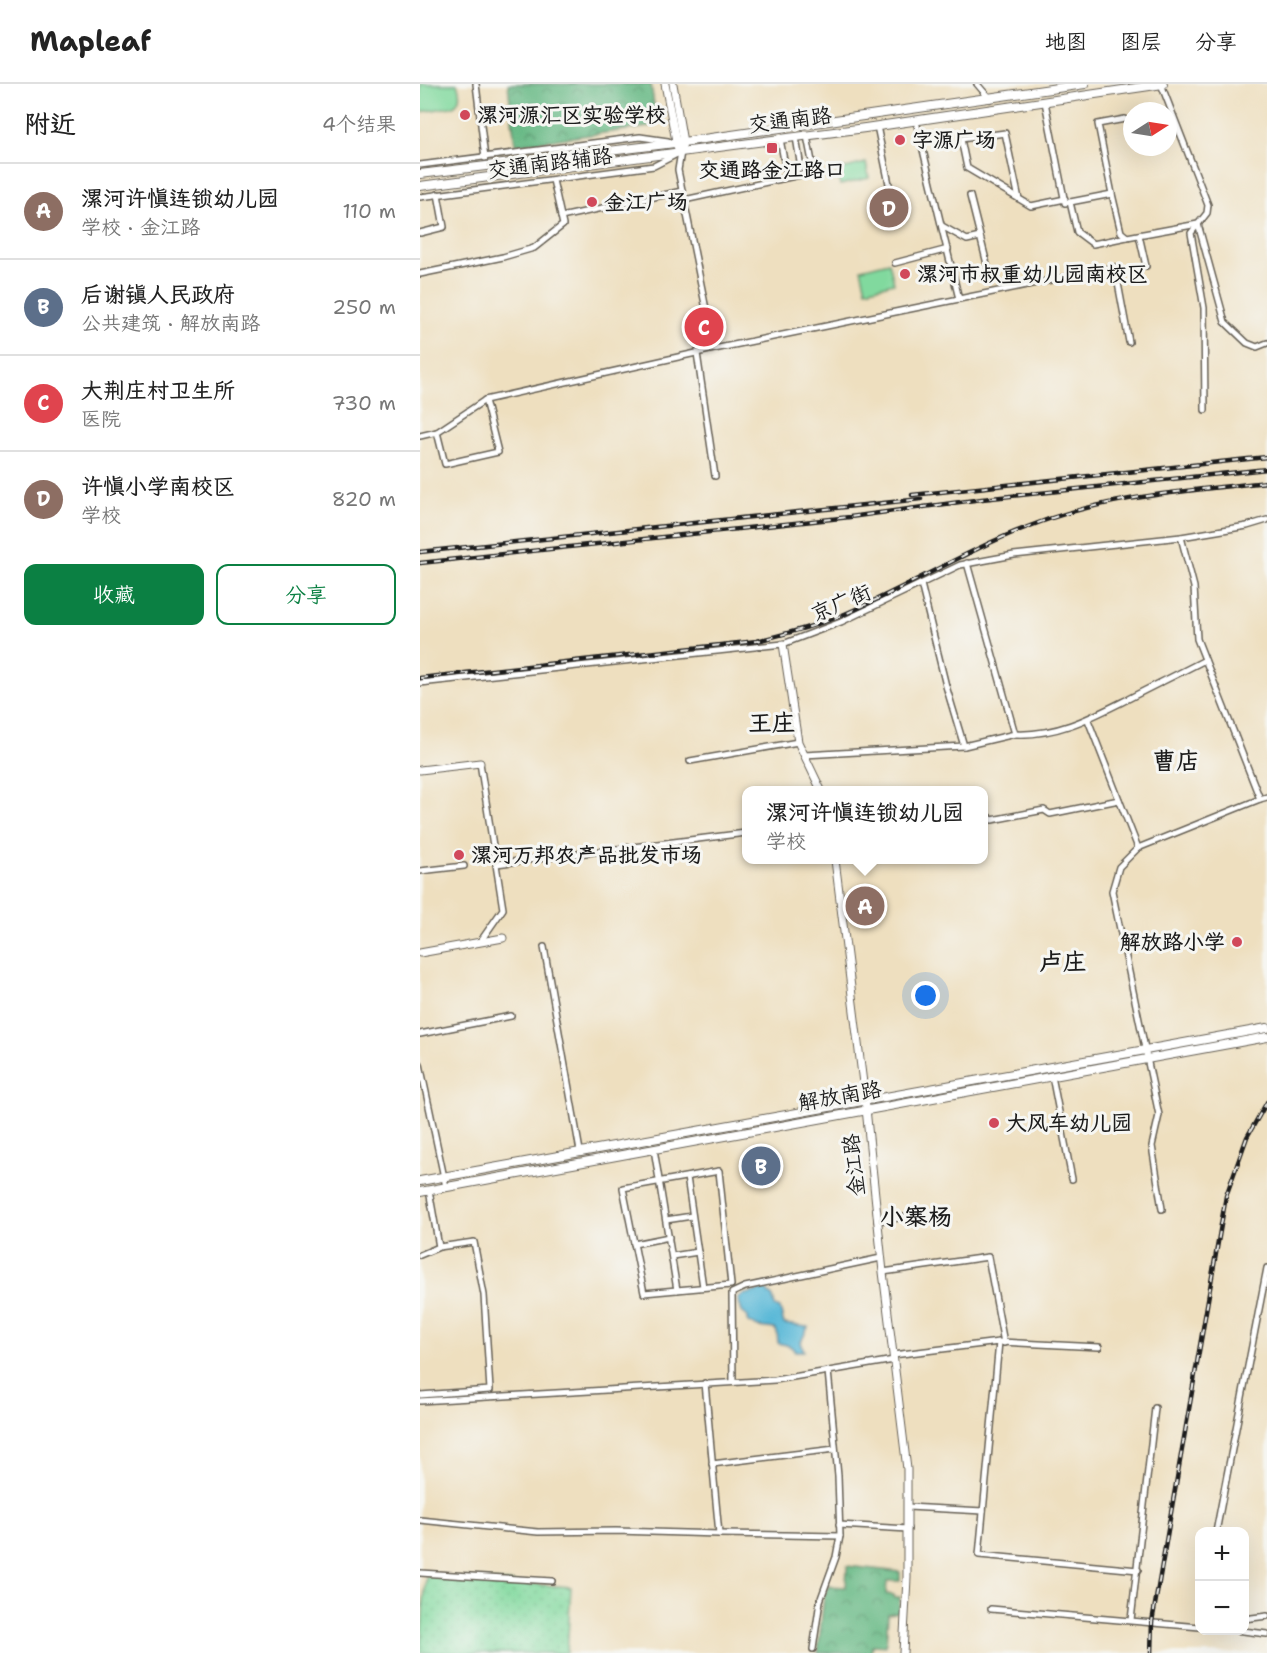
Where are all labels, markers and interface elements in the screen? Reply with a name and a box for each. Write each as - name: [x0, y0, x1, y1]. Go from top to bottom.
- text: Mapleaf: [30, 22, 151, 60]
- text: 地图: [1045, 28, 1087, 56]
- text: 图层: [1120, 28, 1162, 56]
- text: 分享: [1195, 28, 1237, 56]
- place label: 漯河源汇区实验学校: [477, 101, 666, 129]
- street label: 交通南路: [747, 101, 833, 139]
- north arrow: [1123, 102, 1177, 156]
- text: 附近: [24, 106, 76, 141]
- marker: 漯河源汇区实验学校: [458, 108, 472, 122]
- text: 4个结果: [322, 111, 396, 137]
- place label: 字源广场: [912, 126, 996, 154]
- marker: 字源广场: [893, 133, 907, 147]
- street label: 交通南路辅路: [486, 141, 614, 185]
- marker: 交通路金江路口: [765, 141, 779, 155]
- place label: 交通路金江路口: [699, 156, 846, 184]
- text: 漯河许慎连锁幼儿园: [81, 184, 279, 213]
- pin: D: [870, 186, 908, 230]
- place label: 金江广场: [604, 188, 688, 216]
- marker: 金江广场: [585, 195, 599, 209]
- text: A: [36, 198, 51, 224]
- text: 110 m: [342, 198, 396, 224]
- text: 学校 · 金江路: [81, 214, 200, 240]
- place label: 漯河市叔重幼儿园南校区: [917, 260, 1148, 288]
- marker: 漯河市叔重幼儿园南校区: [898, 267, 912, 281]
- text: 后谢镇人民政府: [81, 280, 235, 309]
- text: B: [37, 294, 50, 320]
- text: 250 m: [332, 294, 396, 320]
- pin: C: [684, 304, 724, 350]
- text: 公共建筑 · 解放南路: [81, 310, 260, 336]
- text: 大荆庄村卫生所: [81, 376, 235, 405]
- text: C: [37, 390, 50, 416]
- text: 730 m: [332, 390, 396, 416]
- text: 医院: [81, 406, 121, 432]
- text: 许慎小学南校区: [81, 472, 235, 501]
- text: D: [36, 486, 51, 512]
- text: 820 m: [332, 486, 396, 512]
- text: 学校: [81, 502, 121, 528]
- button: 收藏: [24, 564, 204, 625]
- button: 分享: [216, 564, 396, 625]
- street label: 京广街: [807, 578, 875, 628]
- district label: 王庄: [748, 707, 796, 739]
- district label: 曹店: [1152, 745, 1200, 777]
- popup: [742, 786, 988, 864]
- text: 漯河许慎连锁幼儿园: [766, 798, 964, 827]
- text: 学校: [766, 828, 806, 854]
- place label: 漯河万邦农产品批发市场: [471, 841, 702, 869]
- marker: 漯河万邦农产品批发市场: [452, 848, 466, 862]
- pin: A: [846, 884, 884, 928]
- place label: 解放路小学: [1120, 928, 1225, 956]
- marker: 解放路小学: [1230, 935, 1244, 949]
- district label: 卢庄: [1039, 946, 1087, 978]
- your location: [911, 981, 940, 1010]
- street label: 解放南路: [796, 1075, 884, 1117]
- place label: 大风车幼儿园: [1006, 1109, 1132, 1137]
- marker: 大风车幼儿园: [987, 1116, 1001, 1130]
- street label: 金江路: [837, 1132, 871, 1198]
- pin: B: [742, 1144, 780, 1188]
- district label: 小寨杨: [880, 1201, 952, 1233]
- map controls: [1195, 1527, 1249, 1635]
- button: +: [1195, 1527, 1249, 1581]
- button: −: [1195, 1581, 1249, 1635]

